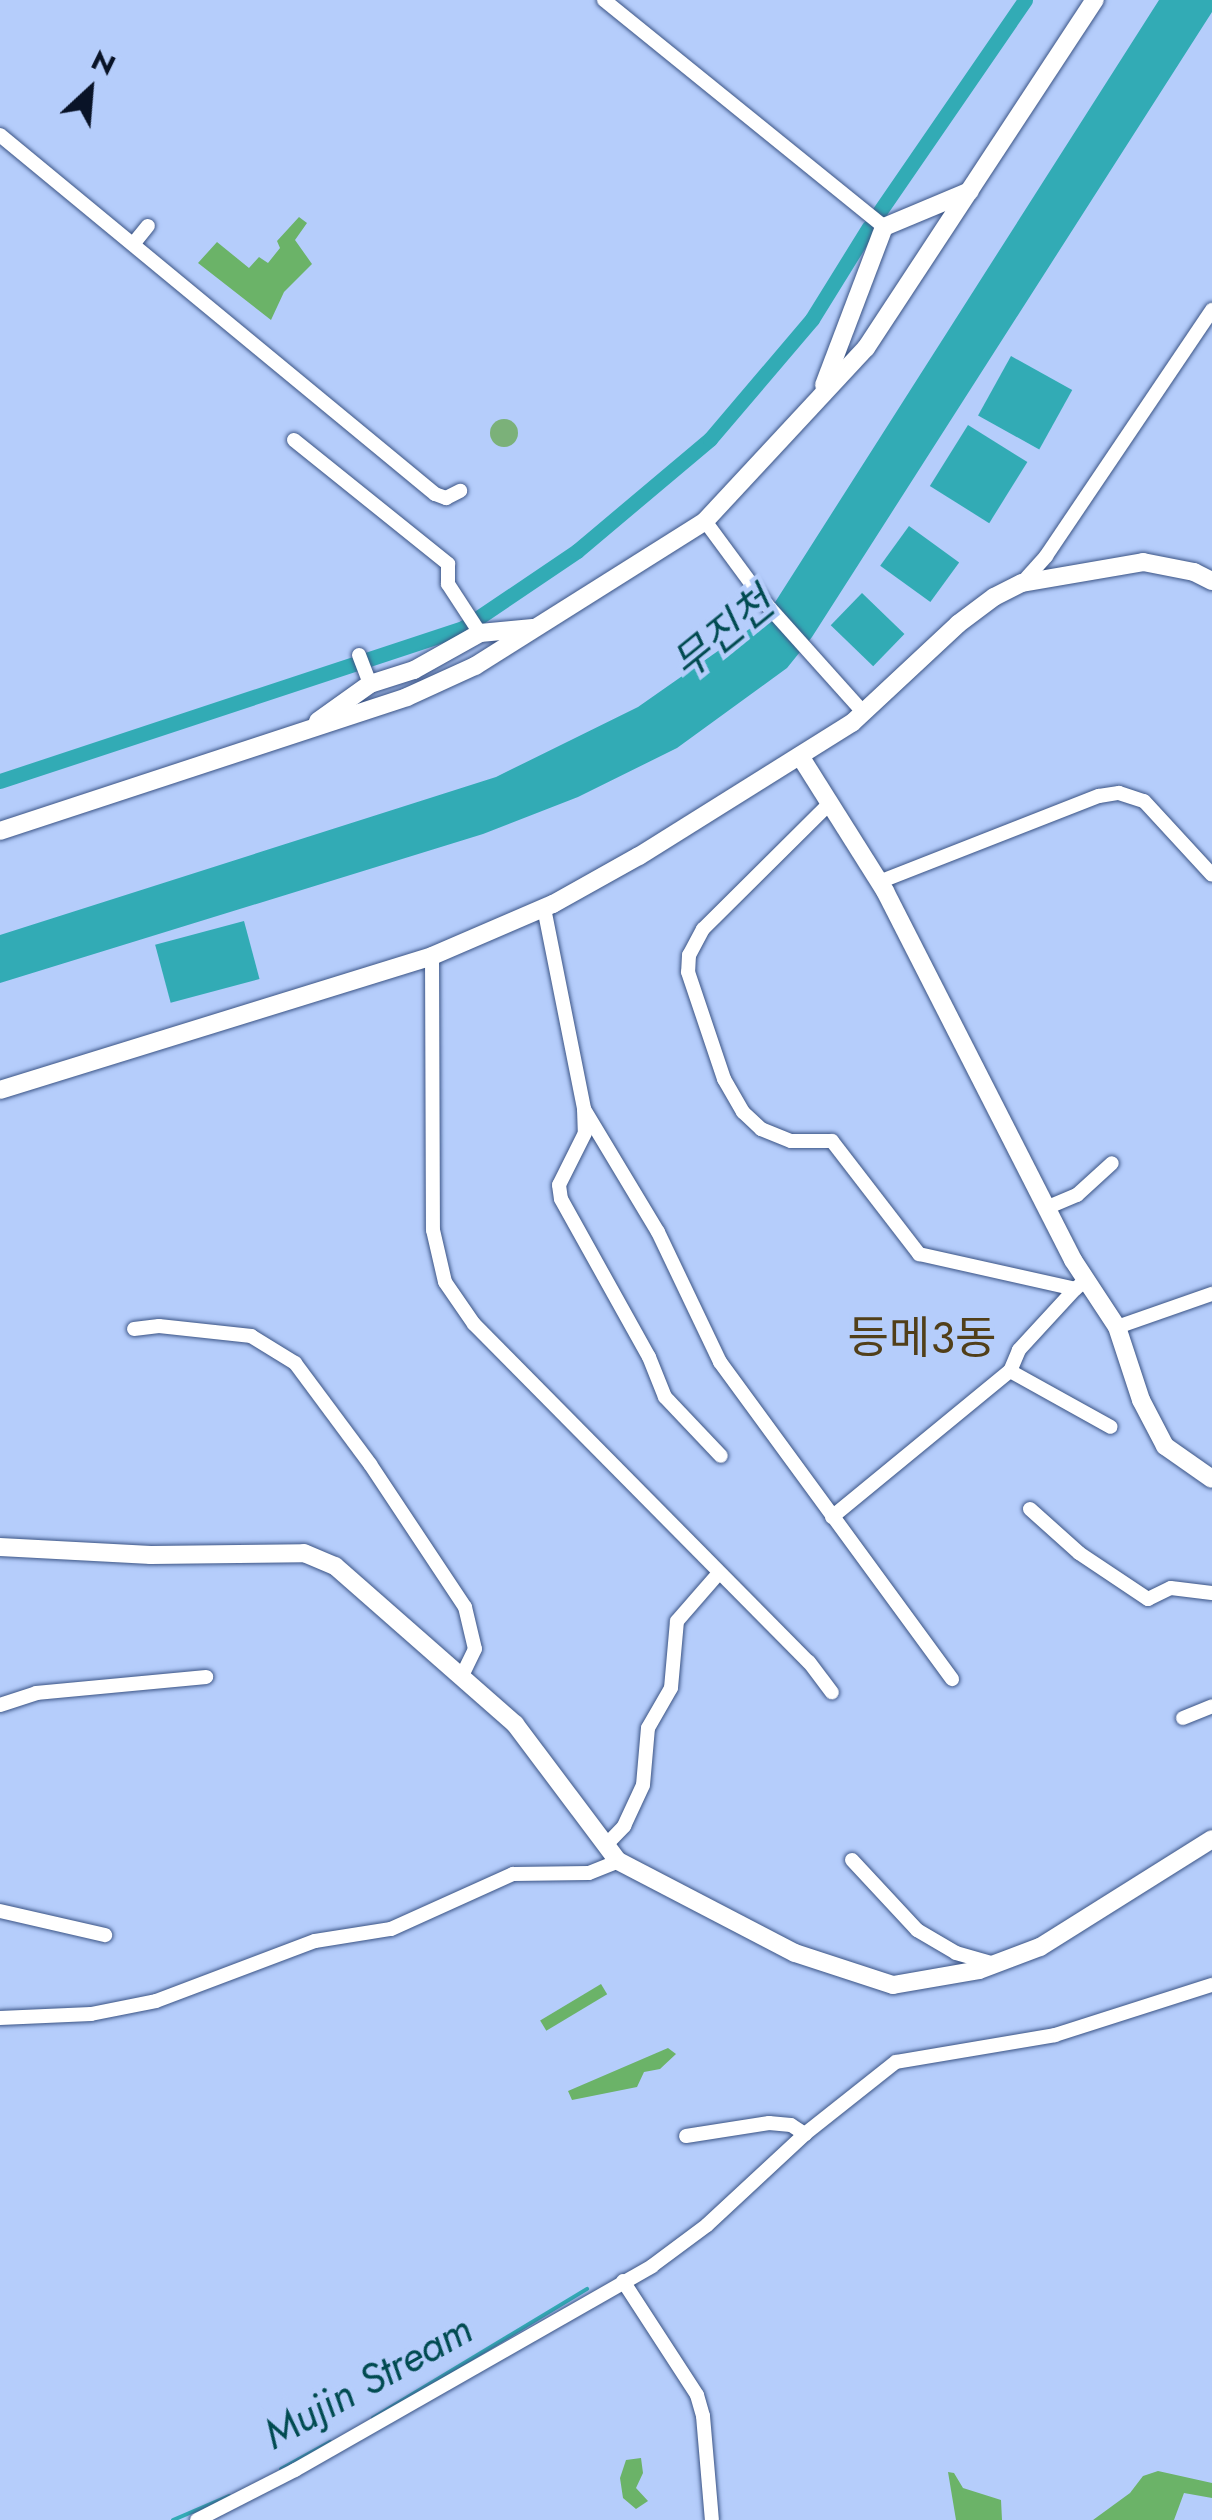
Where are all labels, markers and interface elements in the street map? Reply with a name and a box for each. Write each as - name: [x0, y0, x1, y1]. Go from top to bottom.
- text: N: [84, 39, 122, 86]
- north arrow: [40, 40, 140, 140]
- water label: 무진천: [662, 578, 784, 690]
- district label: 등메3동: [848, 1311, 996, 1365]
- water label: Mujin Stream: [255, 2304, 481, 2460]

